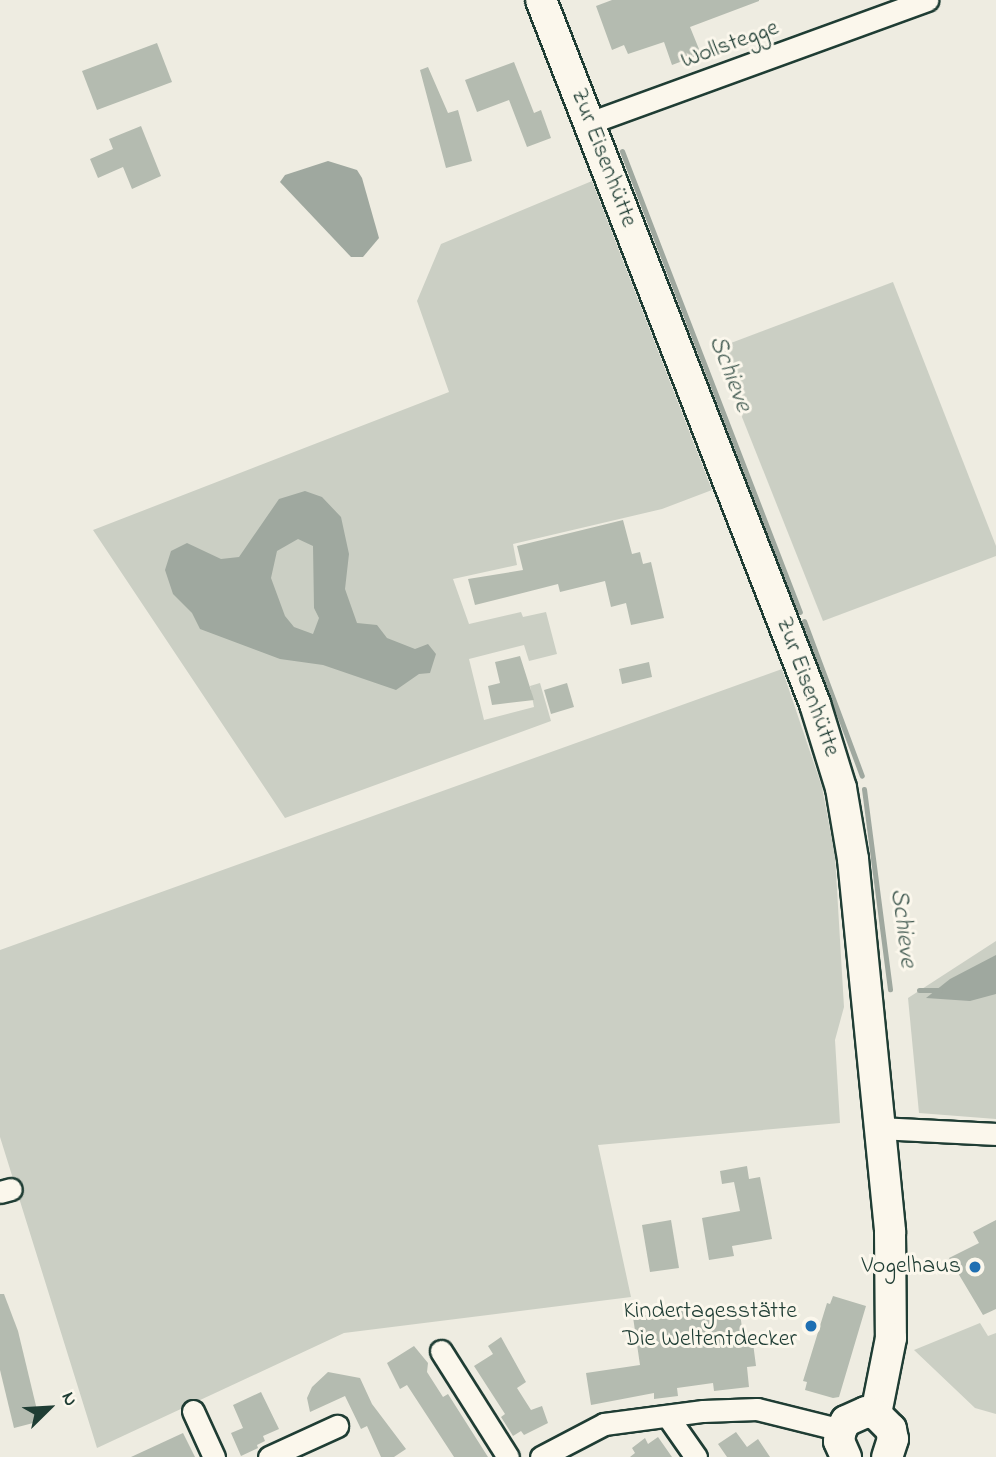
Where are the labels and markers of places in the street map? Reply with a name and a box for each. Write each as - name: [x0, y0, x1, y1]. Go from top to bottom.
- place label: Vogelhaus: [861, 1253, 961, 1281]
- marker: Vogelhaus: [967, 1259, 983, 1275]
- place label: Kindertagesstätte Die Weltentdecker: [623, 1298, 797, 1354]
- marker: Kindertagesstätte Die Weltentdecker: [803, 1318, 819, 1334]

